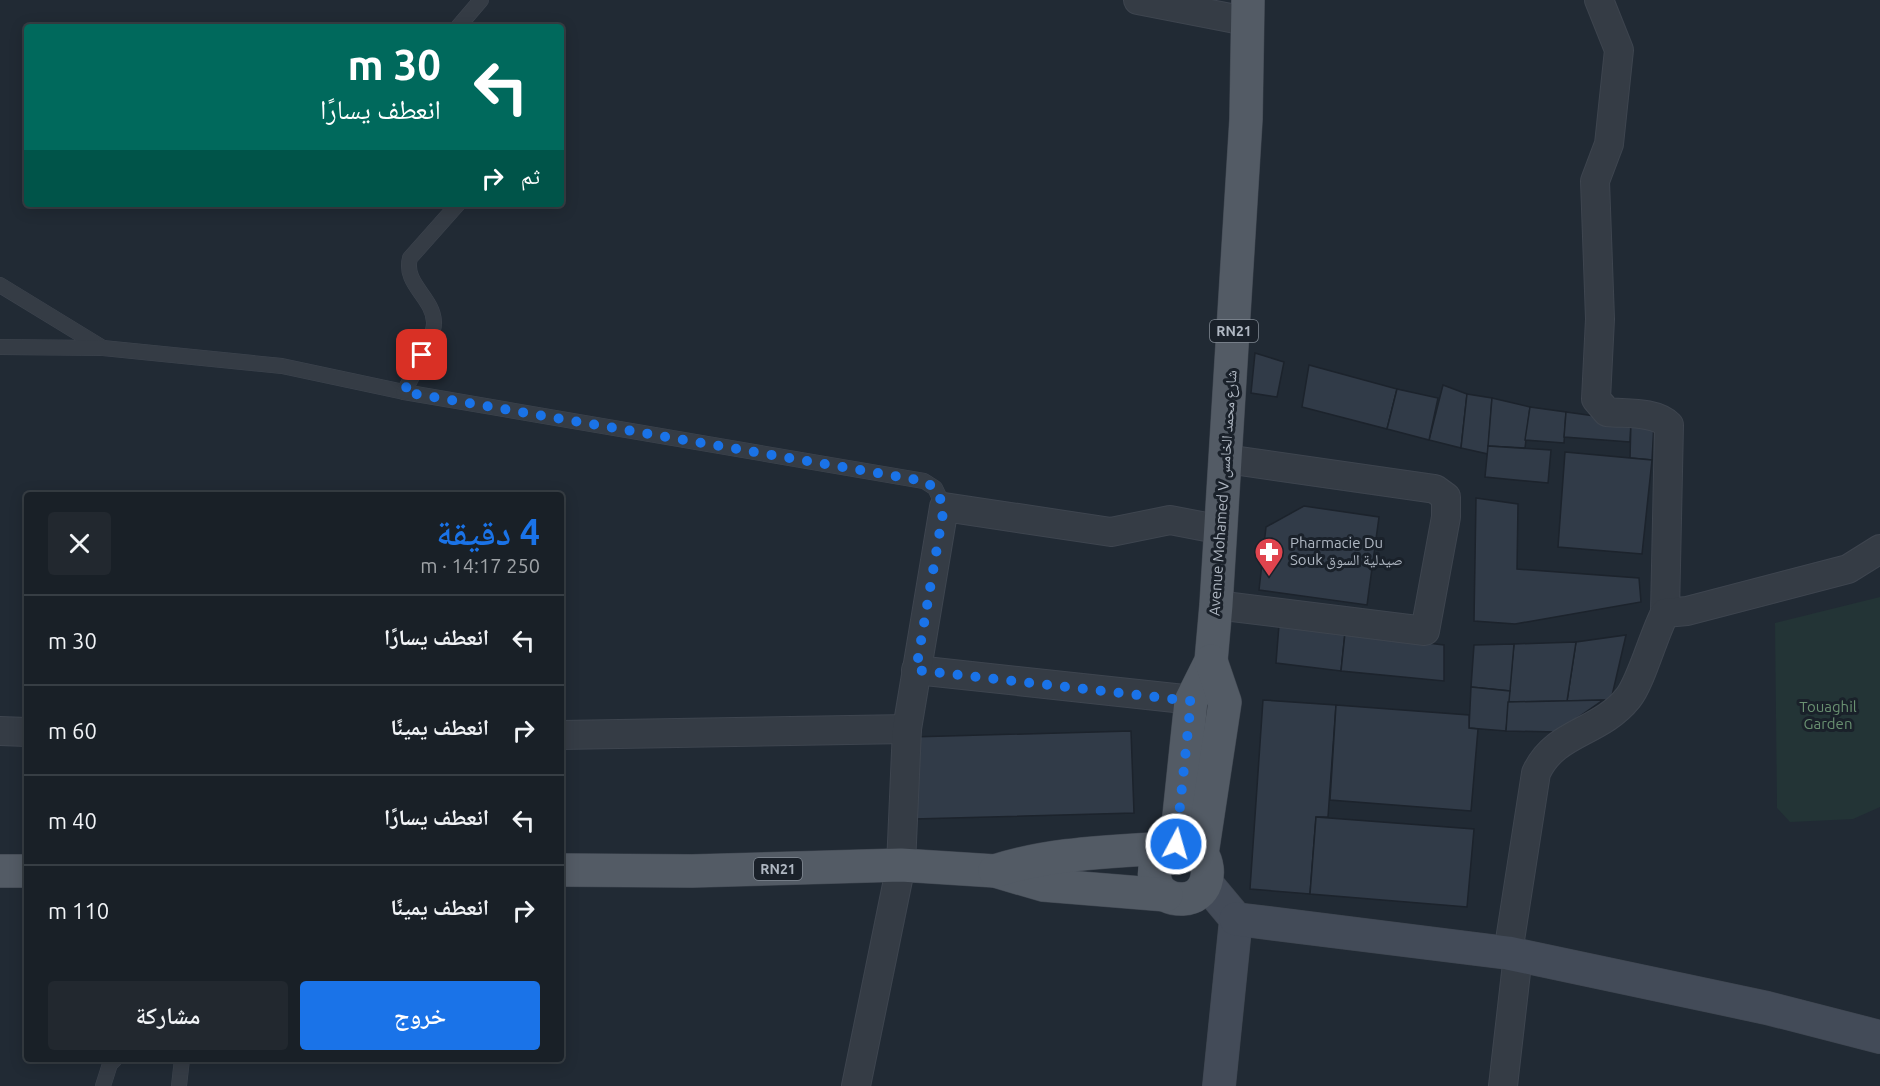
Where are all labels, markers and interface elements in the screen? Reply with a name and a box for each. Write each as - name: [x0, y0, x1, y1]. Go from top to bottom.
- text: 30 m: [347, 41, 441, 88]
- icon: left: [462, 48, 540, 126]
- text: انعطف يسارًا: [320, 94, 441, 124]
- icon: right: [476, 162, 509, 195]
- text: ثم: [521, 163, 540, 188]
- road number: RN21: [1210, 320, 1258, 342]
- pin: [396, 329, 447, 380]
- icon: arrive: [405, 338, 438, 371]
- street label: Avenue Mohamed V شارع محمد الخامس: [1205, 369, 1242, 617]
- text: 4 دقيقة: [436, 511, 540, 552]
- button: close: [48, 512, 111, 575]
- place label: Pharmacie Du Souk صيدلية السوق: [1290, 534, 1403, 570]
- pharmacy icon: Pharmacie Du Souk صيدلية السوق: [1253, 536, 1285, 578]
- text: 250 m · 14:17: [420, 554, 540, 577]
- text: انعطف يسارًا: [384, 624, 489, 649]
- icon: left: [507, 624, 540, 657]
- text: 30 m: [48, 628, 97, 653]
- park label: Touaghil Garden: [1799, 698, 1857, 732]
- text: انعطف يمينًا: [390, 714, 489, 739]
- icon: right: [507, 714, 540, 747]
- text: 60 m: [48, 718, 97, 743]
- text: انعطف يسارًا: [384, 804, 489, 829]
- icon: left: [507, 804, 540, 837]
- text: 40 m: [48, 808, 97, 833]
- position arrow: [1144, 812, 1208, 876]
- road number: RN21: [754, 858, 802, 880]
- text: انعطف يمينًا: [390, 894, 489, 919]
- icon: right: [507, 894, 540, 927]
- text: 110 m: [48, 898, 109, 923]
- button: مشاركة: [48, 981, 288, 1050]
- button: خروج: [300, 981, 540, 1050]

